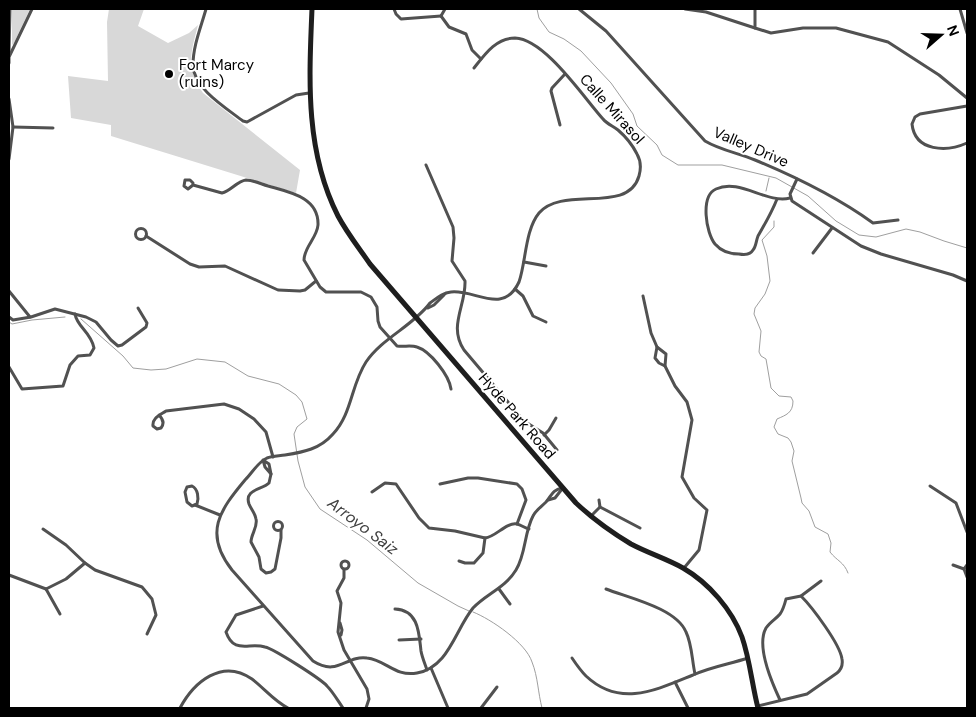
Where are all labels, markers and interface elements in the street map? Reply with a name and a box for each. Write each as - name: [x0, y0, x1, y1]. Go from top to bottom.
- north arrow: [916, 10, 966, 60]
- text: N: [943, 23, 963, 38]
- place label: Fort Marcy (ruins): [179, 55, 255, 92]
- marker: Fort Marcy (ruins): [163, 68, 175, 80]
- street label: Calle Mirasol: [575, 70, 649, 148]
- street label: Valley Drive: [710, 122, 792, 172]
- street label: Hyde Park Road: [474, 369, 560, 463]
- water label: Arroyo Saiz: [323, 492, 403, 560]

